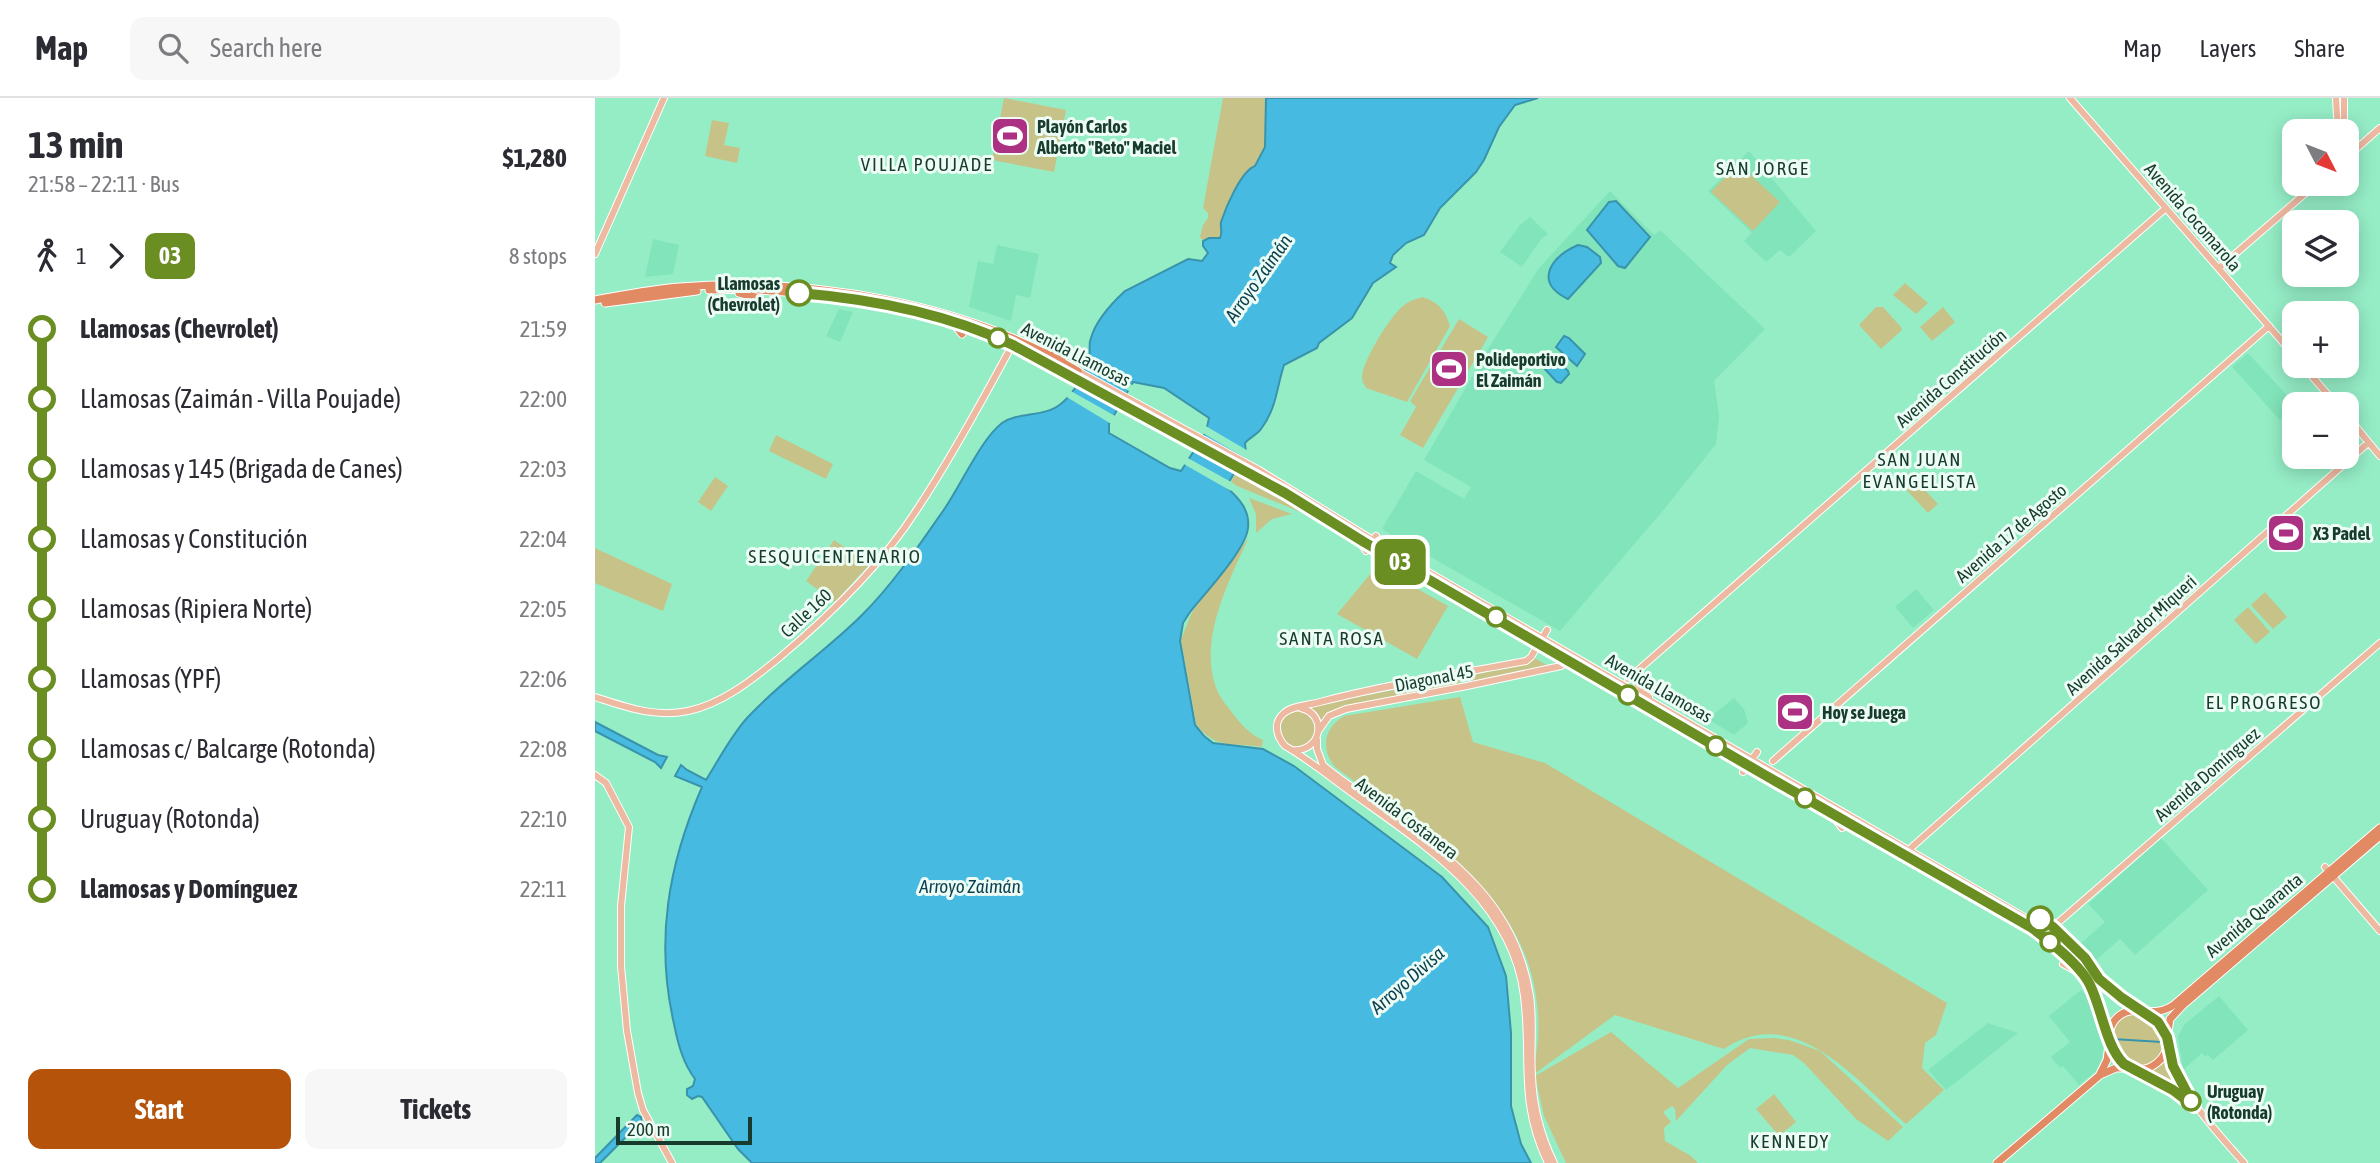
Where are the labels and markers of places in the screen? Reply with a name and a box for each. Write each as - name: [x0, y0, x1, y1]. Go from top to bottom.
- sports icon: Playón Carlos Alberto "Beto" Maciel: [989, 115, 1031, 157]
- place label: Playón Carlos Alberto "Beto" Maciel: [1036, 116, 1176, 158]
- place label: Llamosas (Chevrolet): [707, 273, 781, 315]
- marker: Llamosas (Chevrolet): [786, 280, 812, 306]
- unlabelled marker: [988, 328, 1008, 348]
- sports icon: Polideportivo El Zaimán: [1428, 348, 1470, 390]
- place label: Polideportivo El Zaimán: [1476, 349, 1566, 391]
- sports icon: X3 Padel: [2265, 512, 2307, 554]
- place label: X3 Padel: [2312, 523, 2371, 544]
- unlabelled marker: [1486, 607, 1506, 627]
- unlabelled marker: [1618, 685, 1638, 705]
- sports icon: Hoy se Juega: [1774, 691, 1816, 733]
- place label: Hoy se Juega: [1822, 702, 1906, 723]
- unlabelled marker: [1706, 736, 1726, 756]
- unlabelled marker: [1795, 788, 1815, 808]
- unlabelled marker: [2027, 906, 2053, 932]
- unlabelled marker: [2040, 932, 2060, 952]
- place label: Uruguay (Rotonda): [2207, 1081, 2272, 1123]
- marker: Uruguay (Rotonda): [2181, 1091, 2201, 1111]

